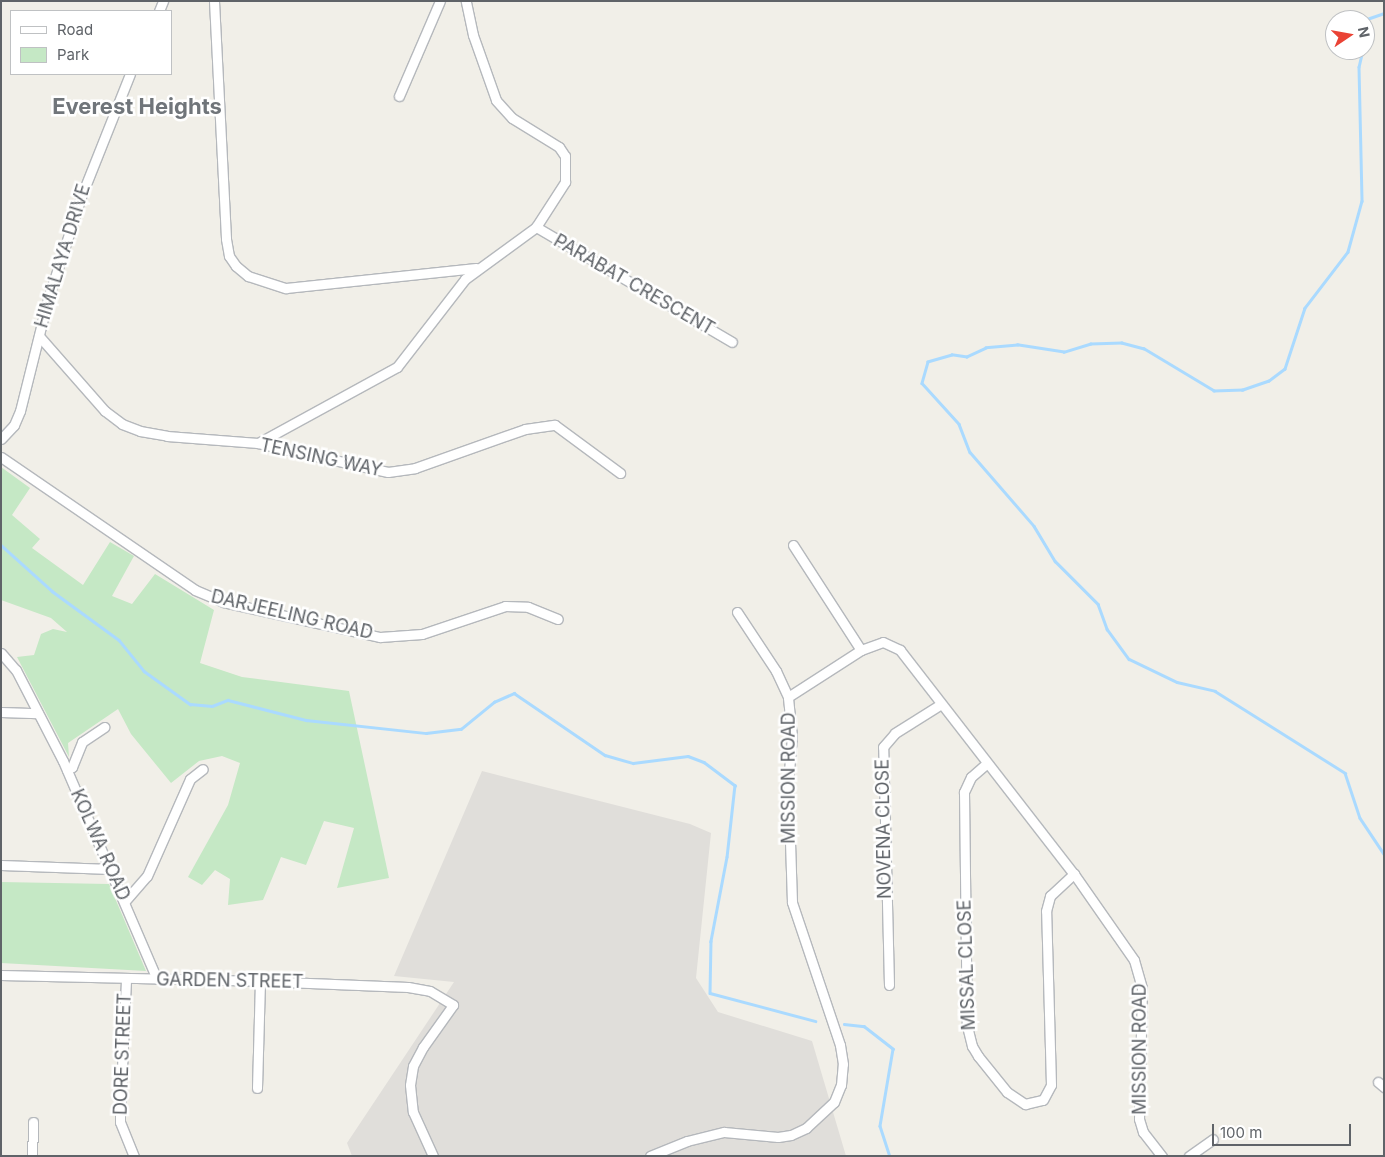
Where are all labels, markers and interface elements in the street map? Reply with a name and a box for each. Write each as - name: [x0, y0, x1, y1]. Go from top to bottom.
- legend: [10, 10, 172, 75]
- north arrow: [1325, 10, 1375, 60]
- text: Road: [57, 20, 93, 39]
- text: N: [1355, 25, 1374, 39]
- text: Park: [57, 45, 89, 64]
- district label: Everest Heights: [52, 94, 222, 120]
- street label: HIMALAYA DRIVE: [31, 182, 95, 330]
- street label: PARABAT CRESCENT: [550, 230, 718, 340]
- street label: TENSING WAY: [258, 434, 384, 482]
- street label: DARJEELING ROAD: [209, 586, 375, 644]
- street label: MISSION ROAD: [778, 712, 800, 844]
- street label: NOVENA CLOSE: [872, 759, 896, 899]
- street label: KOLWA ROAD: [66, 786, 134, 904]
- street label: MISSAL CLOSE: [954, 899, 980, 1031]
- street label: GARDEN STREET: [156, 969, 304, 993]
- street label: MISSION ROAD: [1129, 983, 1151, 1115]
- street label: DORE STREET: [110, 993, 136, 1115]
- scale bar: [1215, 1114, 1354, 1146]
- text: 100 m: [1220, 1123, 1262, 1142]

